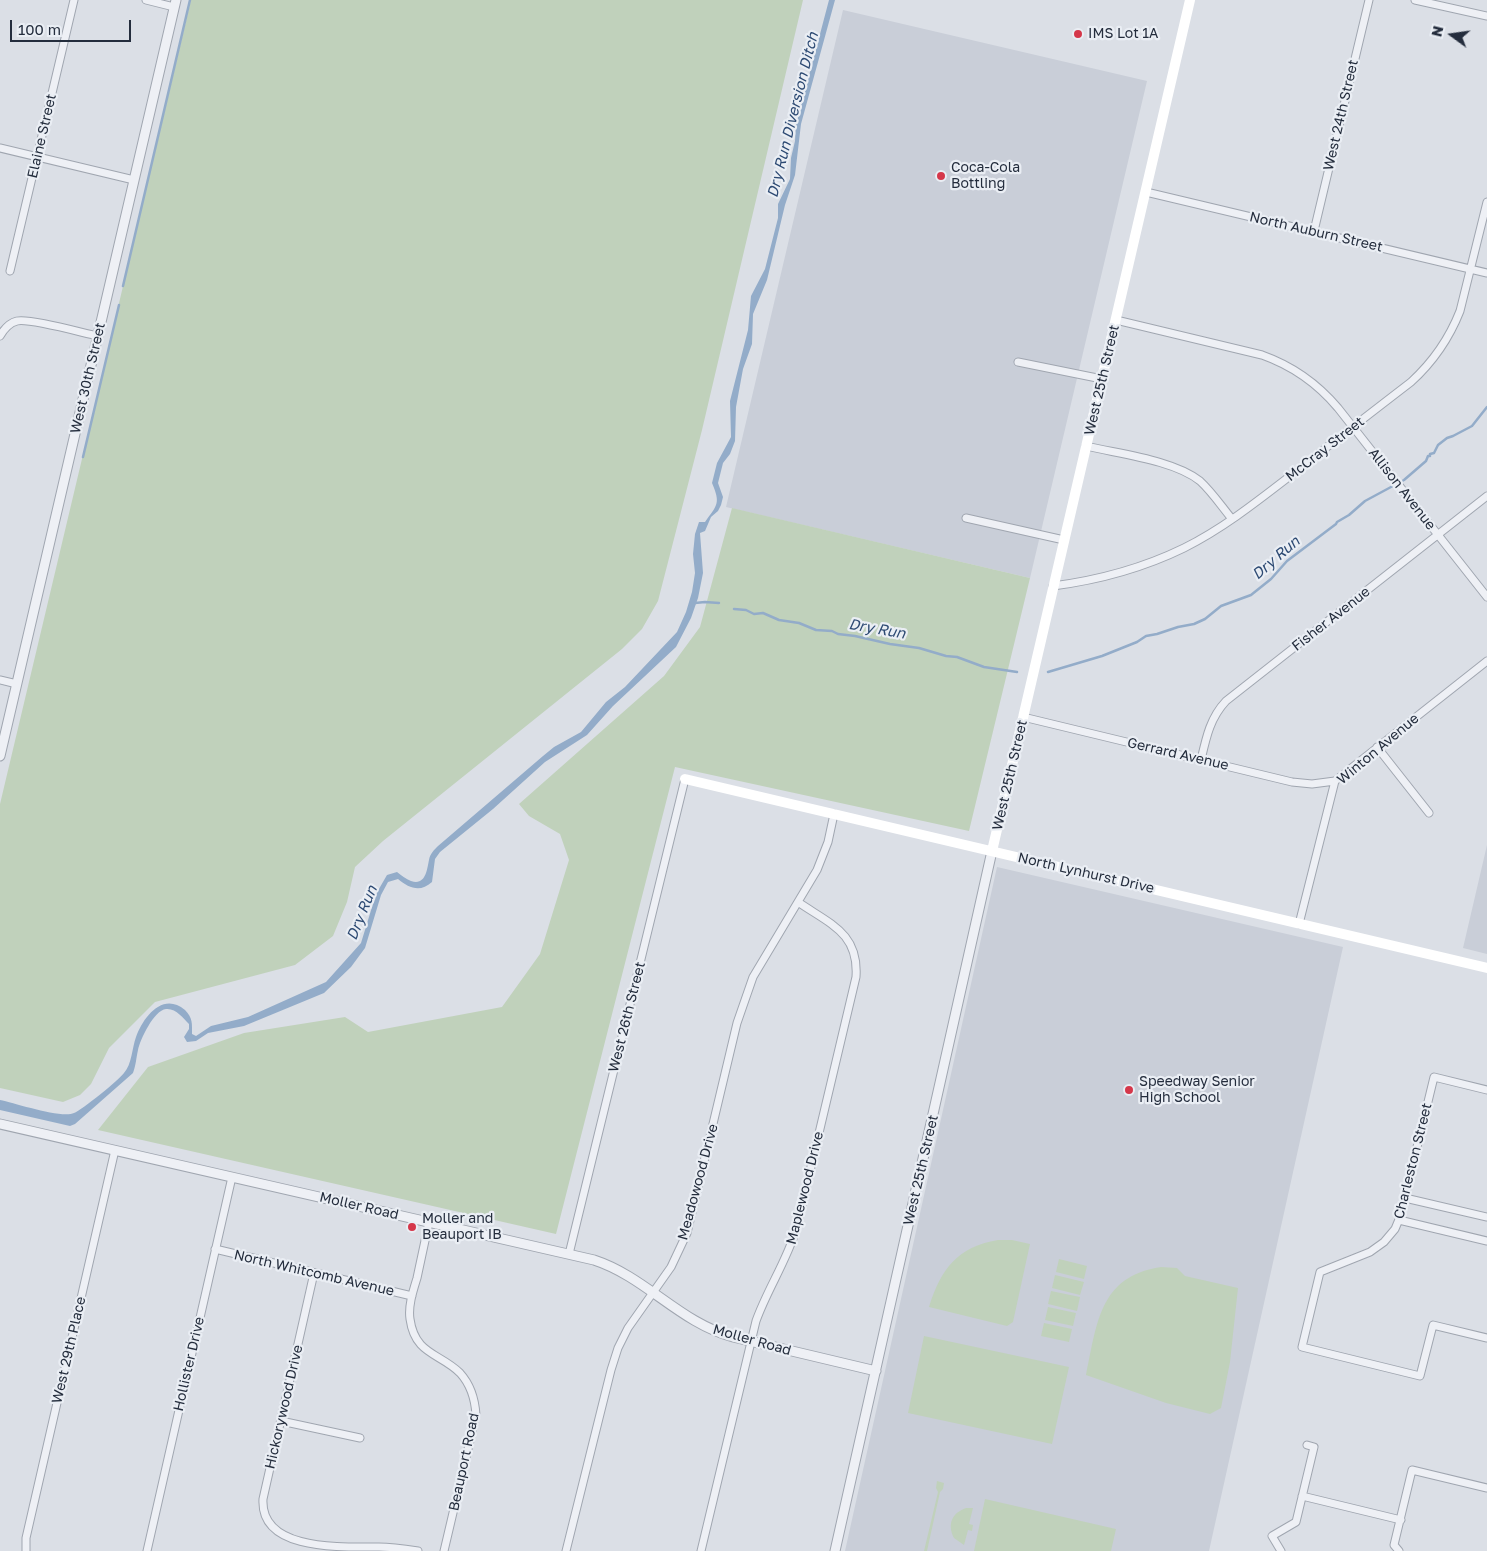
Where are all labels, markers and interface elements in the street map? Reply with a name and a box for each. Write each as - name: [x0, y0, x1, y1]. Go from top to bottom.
- scale bar: [12, 10, 134, 42]
- north arrow: [1427, 10, 1477, 60]
- text: 100 m: [18, 20, 61, 38]
- text: N: [1427, 24, 1446, 38]
- place label: IMS Lot 1A: [1088, 26, 1158, 42]
- marker: IMS Lot 1A: [1072, 28, 1084, 40]
- water label: Dry Run Diversion Ditch: [764, 30, 822, 200]
- street label: West 24th Street: [1320, 58, 1362, 172]
- street label: Elaine Street: [24, 92, 60, 180]
- place label: Coca-Cola Bottling: [951, 160, 1020, 192]
- marker: Coca-Cola Bottling: [935, 170, 947, 182]
- street label: North Auburn Street: [1248, 209, 1384, 255]
- street label: West 30th Street: [67, 321, 109, 435]
- street label: West 25th Street: [1081, 323, 1123, 437]
- street label: McCray Street: [1282, 413, 1368, 485]
- street label: Allison Avenue: [1365, 445, 1439, 533]
- water label: Dry Run: [1249, 532, 1303, 584]
- street label: Fisher Avenue: [1289, 583, 1373, 655]
- water label: Dry Run: [847, 615, 907, 643]
- street label: Winton Avenue: [1334, 710, 1422, 788]
- street label: West 25th Street: [989, 718, 1031, 832]
- street label: Gerrard Avenue: [1126, 734, 1230, 774]
- street label: North Lynhurst Drive: [1016, 849, 1156, 897]
- water label: Dry Run: [343, 883, 381, 943]
- street label: West 26th Street: [605, 960, 649, 1074]
- place label: Speedway Senior High School: [1139, 1074, 1255, 1106]
- marker: Speedway Senior High School: [1123, 1084, 1135, 1096]
- street label: Charleston Street: [1390, 1101, 1436, 1221]
- street label: West 25th Street: [900, 1113, 942, 1227]
- street label: Meadowood Drive: [674, 1122, 722, 1242]
- street label: Maplewood Drive: [783, 1130, 827, 1246]
- street label: Moller Road: [318, 1189, 400, 1223]
- place label: Moller and Beauport IB: [422, 1211, 502, 1244]
- marker: Moller and Beauport IB: [406, 1221, 418, 1233]
- street label: North Whitcomb Avenue: [232, 1246, 396, 1300]
- street label: West 29th Place: [49, 1295, 89, 1405]
- street label: Hollister Drive: [170, 1315, 208, 1413]
- street label: Moller Road: [711, 1321, 793, 1359]
- street label: Hickorywood Drive: [262, 1343, 306, 1471]
- street label: Beauport Road: [445, 1411, 483, 1513]

